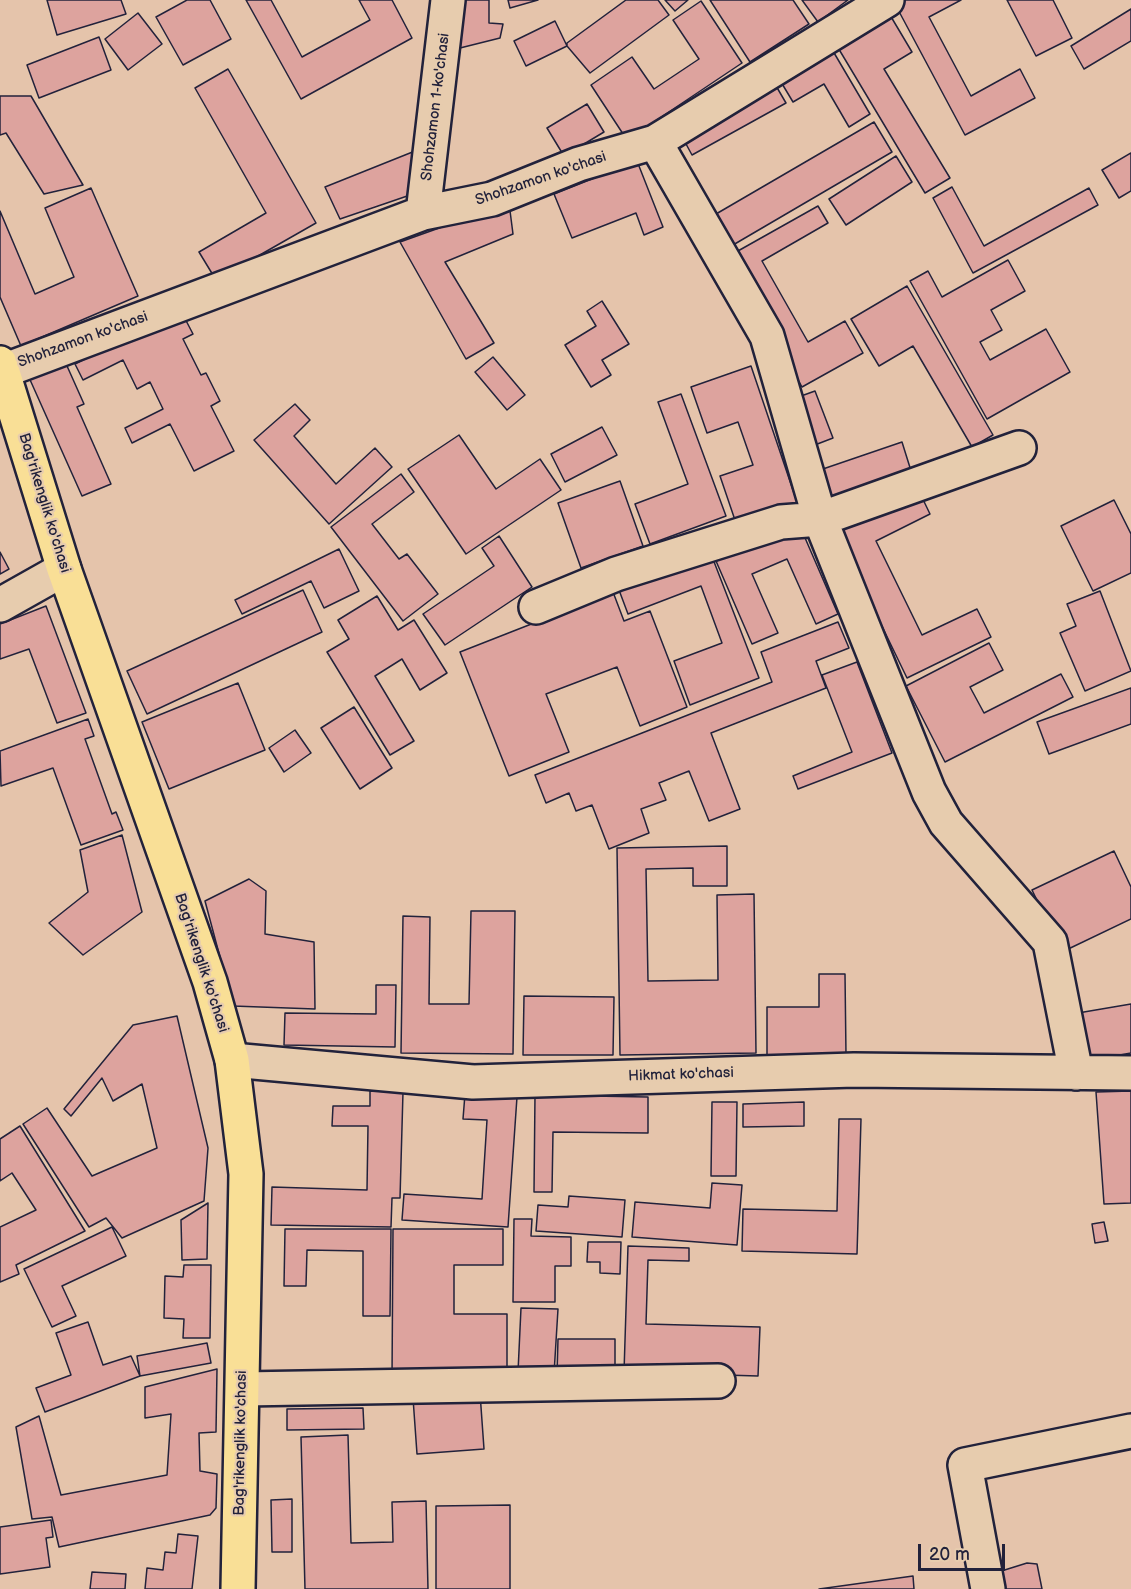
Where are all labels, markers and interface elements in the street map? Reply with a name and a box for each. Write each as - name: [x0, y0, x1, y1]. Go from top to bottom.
- street label: Shohzamon 1-ko'chasi: [418, 32, 454, 182]
- street label: Shohzamon ko'chasi: [473, 148, 609, 210]
- street label: Shohzamon ko'chasi: [15, 308, 151, 372]
- street label: Bag'rikenglik ko'chasi: [14, 431, 74, 575]
- street label: Bag'rikenglik ko'chasi: [170, 891, 232, 1035]
- street label: Hikmat ko'chasi: [628, 1064, 734, 1086]
- street label: Bag'rikenglik ko'chasi: [231, 1370, 251, 1516]
- scale bar: [921, 1532, 1008, 1570]
- text: 20 m: [929, 1544, 970, 1565]

